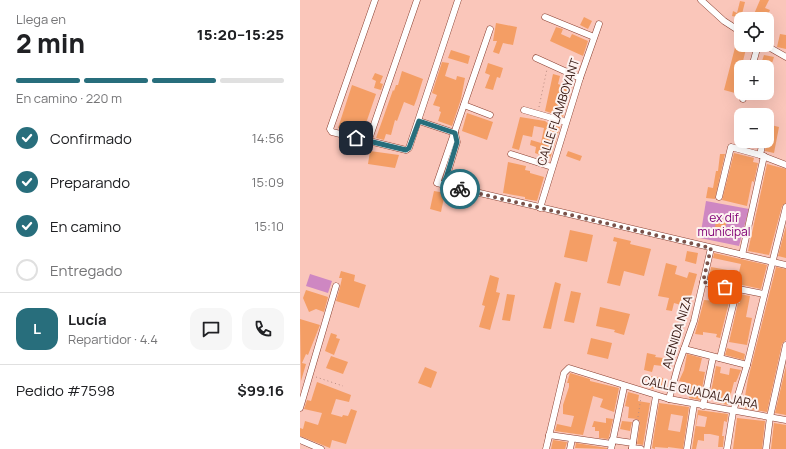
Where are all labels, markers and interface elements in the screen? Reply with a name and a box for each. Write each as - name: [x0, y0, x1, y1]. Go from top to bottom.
- text: Llega en: [16, 10, 66, 28]
- map controls: [734, 12, 774, 148]
- button: locate: [734, 12, 774, 52]
- text: 15:20–15:25: [197, 24, 284, 45]
- text: 2 min: [16, 25, 85, 61]
- street label: CALLE FLAMBOYANT: [533, 55, 584, 168]
- button: +: [734, 60, 774, 100]
- text: En camino · 220 m: [16, 89, 122, 107]
- button: −: [734, 108, 774, 148]
- pin: [339, 121, 373, 155]
- icon: check: [16, 127, 38, 149]
- icon: home: [345, 127, 367, 149]
- text: Confirmado: [50, 128, 132, 149]
- text: 14:56: [252, 129, 284, 147]
- courier: [440, 169, 480, 209]
- icon: check: [16, 171, 38, 193]
- text: Preparando: [50, 172, 130, 193]
- text: 15:09: [252, 173, 284, 191]
- icon: bike: [449, 178, 471, 200]
- park label: ex dif municipal: [697, 209, 751, 240]
- icon: check: [16, 215, 38, 237]
- text: En camino: [50, 216, 121, 237]
- text: 15:10: [255, 217, 284, 235]
- text: Entregado: [50, 260, 122, 281]
- pin: [708, 270, 742, 304]
- icon: bag: [714, 276, 736, 298]
- street label: AVENIDA NIZA: [658, 293, 696, 371]
- button: chat: [190, 308, 232, 350]
- button: phone: [242, 308, 284, 350]
- text: Lucía: [68, 309, 107, 330]
- text: L: [33, 318, 41, 339]
- text: Repartidor · 4.4: [68, 330, 158, 348]
- street label: CALLE GUADALAJARA: [640, 371, 760, 413]
- text: Pedido #7598: [16, 380, 115, 401]
- text: $99.16: [237, 380, 284, 401]

